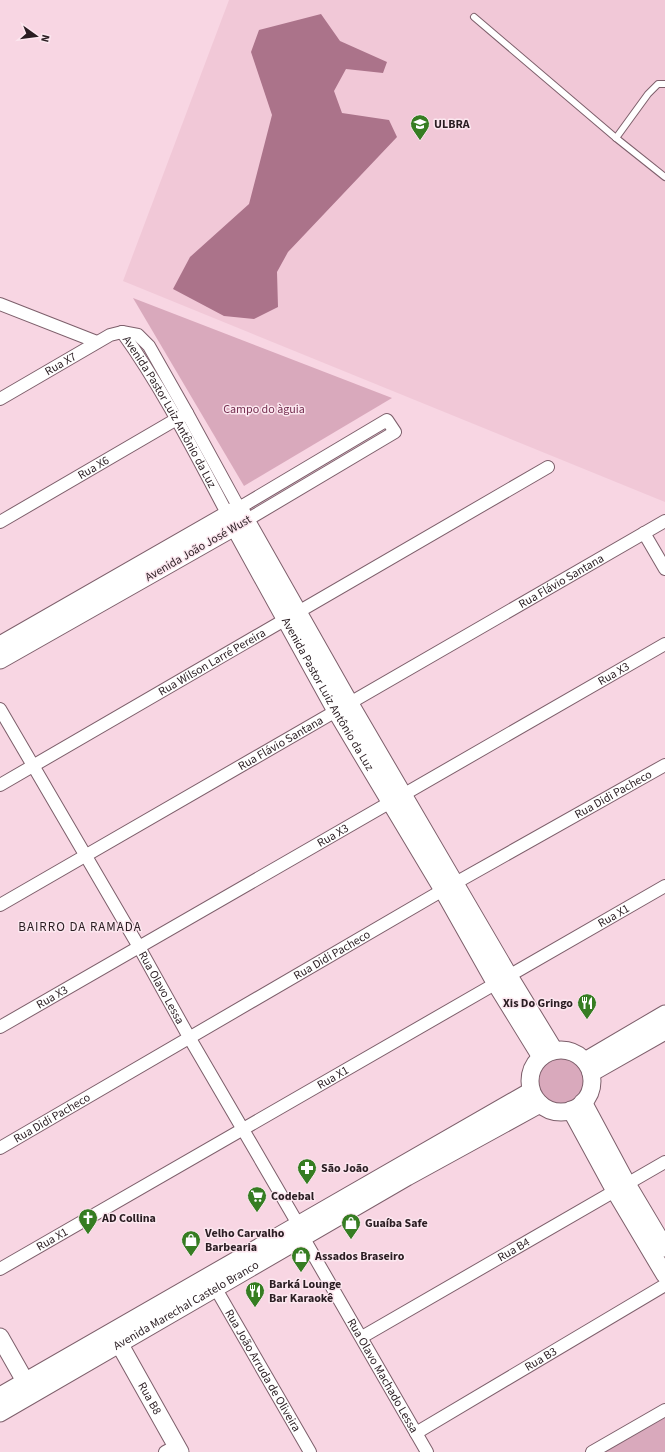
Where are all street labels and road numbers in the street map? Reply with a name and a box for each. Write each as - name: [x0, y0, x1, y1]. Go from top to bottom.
- street label: Avenida Pastor Luiz Antônio da Luz: [118, 332, 220, 491]
- street label: Rua X7: [42, 348, 80, 380]
- street label: Rua X6: [75, 452, 113, 484]
- street label: Avenida João José Wust: [142, 511, 254, 586]
- street label: Rua Flávio Santana: [516, 550, 607, 613]
- street label: Avenida Pastor Luiz Antônio da Luz: [277, 615, 378, 774]
- street label: Rua Wilson Larré Pereira: [155, 625, 269, 700]
- street label: Rua X3: [595, 658, 633, 690]
- street label: Rua Flávio Santana: [235, 712, 327, 775]
- street label: Rua Didi Pacheco: [572, 766, 655, 823]
- street label: Rua X3: [314, 820, 352, 852]
- street label: Rua X1: [595, 900, 633, 932]
- street label: Rua Didi Pacheco: [291, 926, 374, 984]
- street label: Rua Olavo Lessa: [134, 948, 188, 1027]
- street label: Rua X3: [33, 982, 71, 1013]
- street label: Rua X1: [314, 1062, 352, 1094]
- street label: Rua Didi Pacheco: [11, 1089, 94, 1147]
- street label: Rua X1: [33, 1224, 71, 1255]
- street label: Rua B4: [494, 1234, 533, 1266]
- street label: Avenida Marechal Castelo Branco: [110, 1257, 262, 1355]
- street label: Rua João Arruda de Oliveira: [220, 1306, 305, 1435]
- street label: Rua Olavo Machado Lessa: [343, 1315, 422, 1436]
- street label: Rua B3: [522, 1343, 560, 1376]
- street label: Rua B8: [133, 1379, 165, 1418]

